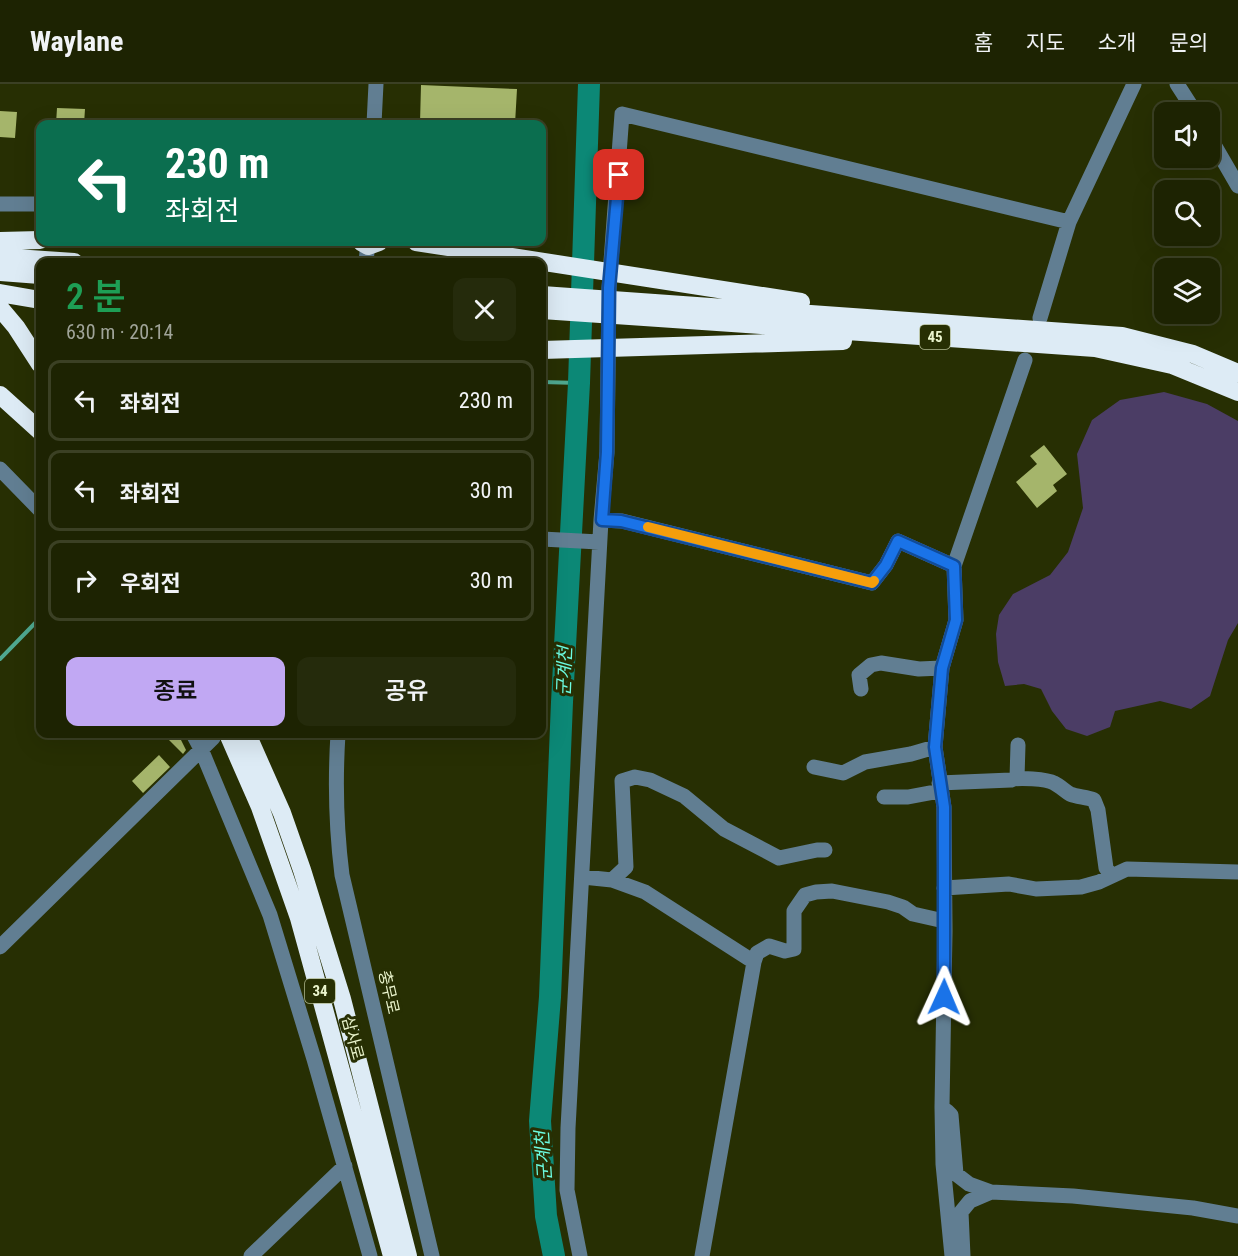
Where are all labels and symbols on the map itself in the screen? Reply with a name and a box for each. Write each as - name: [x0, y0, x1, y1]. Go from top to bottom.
- pin: [593, 149, 644, 200]
- road number: 45: [920, 325, 950, 349]
- water label: 군계천: [553, 643, 575, 696]
- position arrow: [912, 965, 976, 1029]
- street label: 충무로: [375, 968, 403, 1016]
- road number: 34: [305, 979, 335, 1003]
- street label: 삼사로: [338, 1014, 368, 1062]
- water label: 군계천: [531, 1128, 555, 1182]

